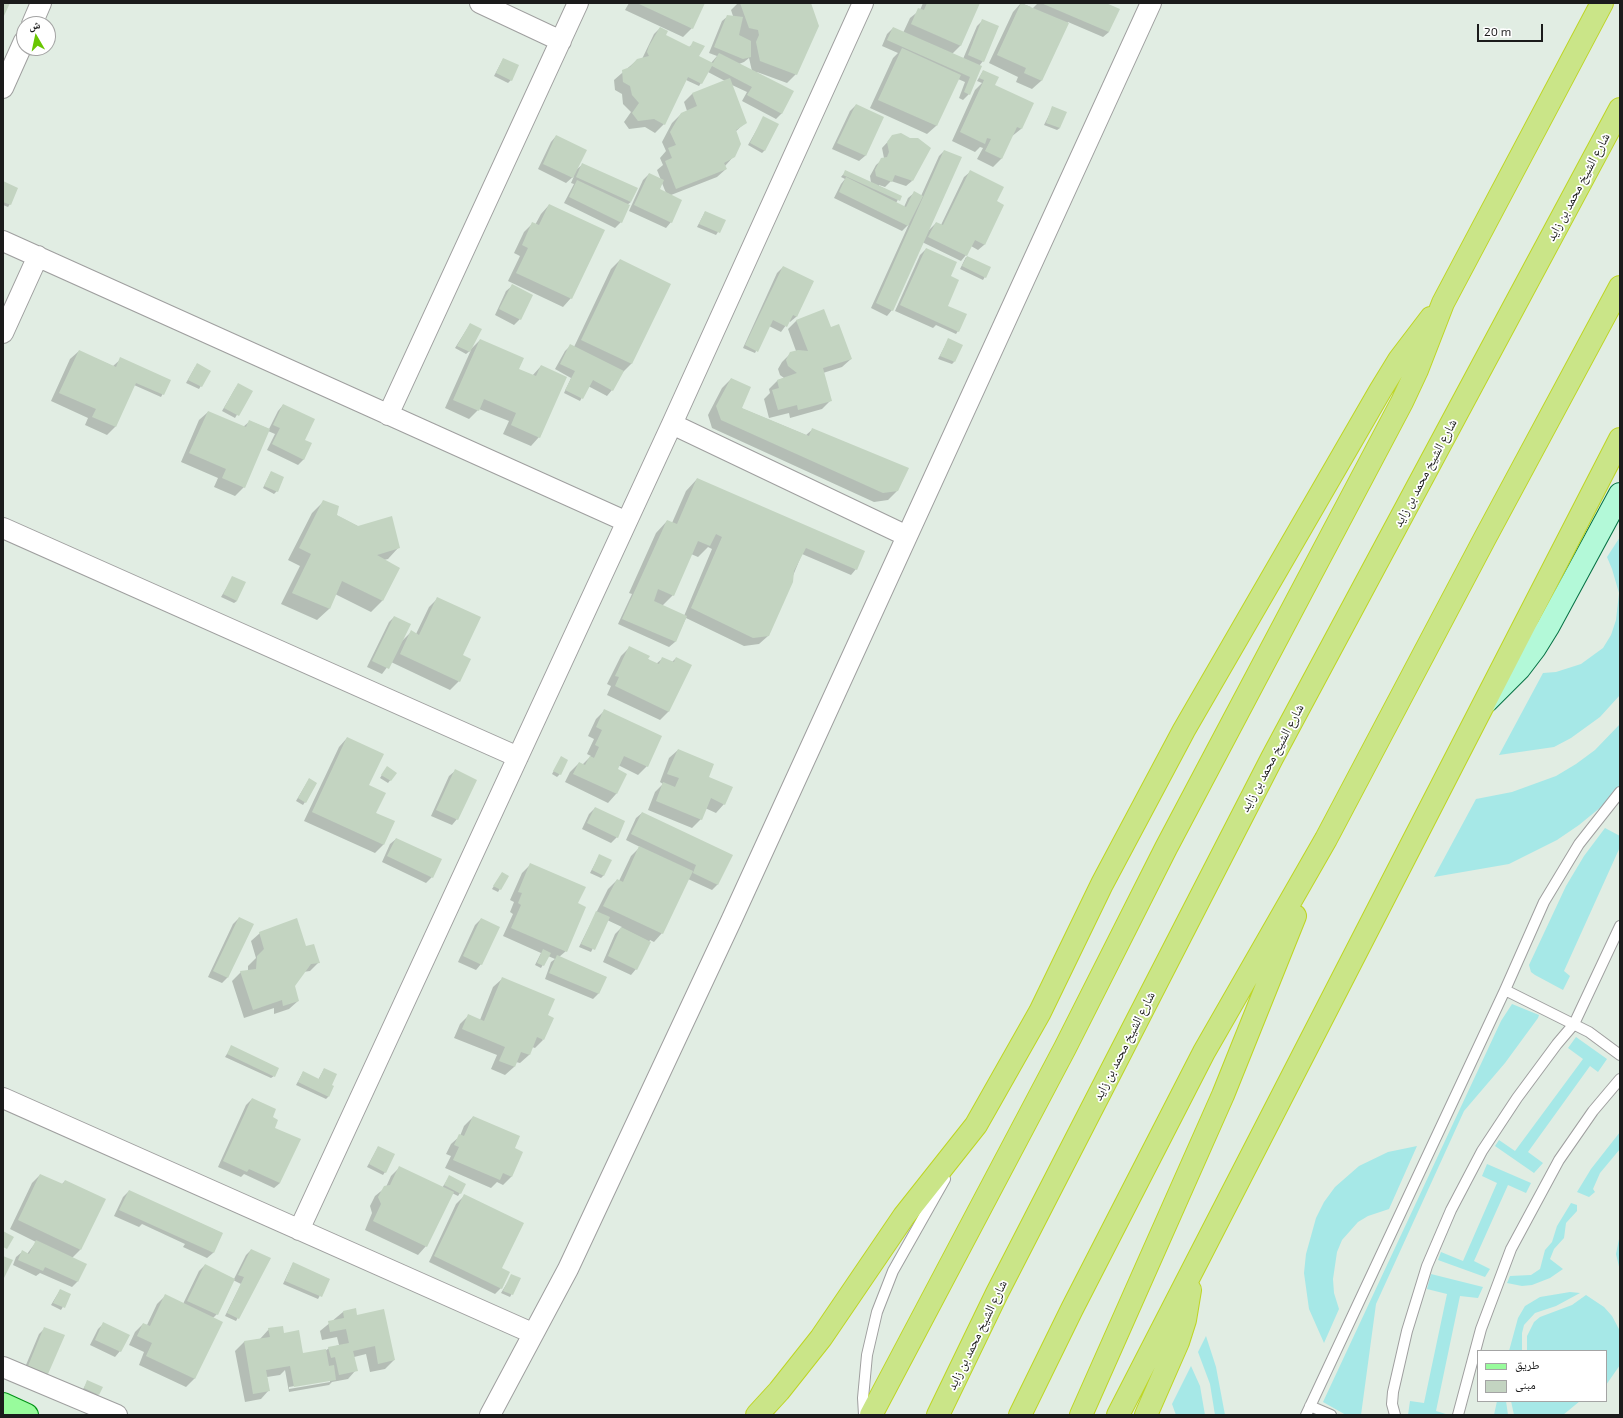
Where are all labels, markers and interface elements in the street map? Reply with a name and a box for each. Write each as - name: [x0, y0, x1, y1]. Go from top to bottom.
- north arrow: [16, 16, 56, 56]
- scale bar: [1479, 16, 1545, 42]
- text: ش: [27, 17, 41, 32]
- text: 20 m: [1484, 24, 1511, 38]
- street label: شارع الشيخ محمد بن زايد: [1543, 130, 1613, 244]
- street label: شارع الشيخ محمد بن زايد: [1390, 416, 1460, 530]
- street label: شارع الشيخ محمد بن زايد: [1237, 701, 1307, 815]
- street label: شارع الشيخ محمد بن زايد: [1090, 989, 1158, 1103]
- street label: شارع الشيخ محمد بن زايد: [944, 1278, 1010, 1392]
- legend: [1477, 1350, 1607, 1402]
- text: طريق: [1515, 1357, 1540, 1371]
- text: مبنى: [1515, 1377, 1536, 1391]

